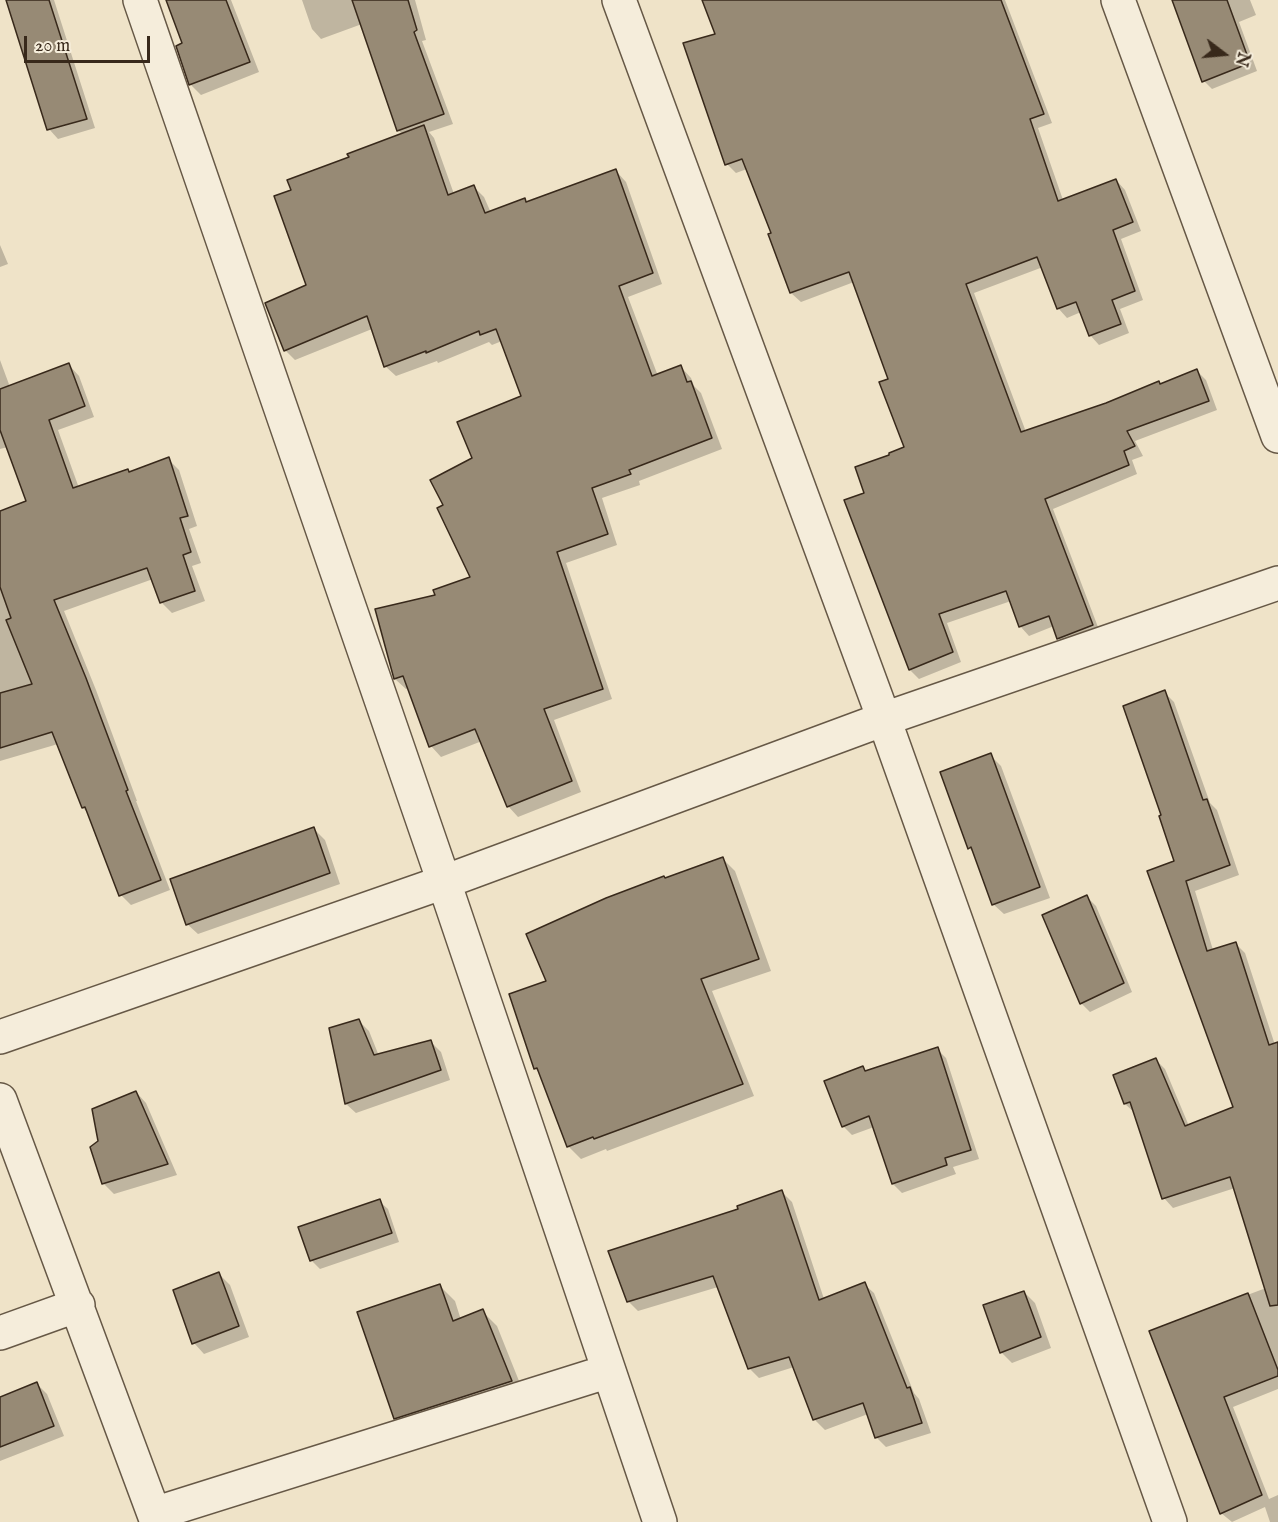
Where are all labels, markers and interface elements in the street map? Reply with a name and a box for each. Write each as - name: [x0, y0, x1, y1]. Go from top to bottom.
- scale bar: [27, 24, 153, 62]
- north arrow: [1194, 24, 1254, 84]
- text: 20 m: [35, 35, 70, 58]
- text: N: [1230, 50, 1253, 68]

